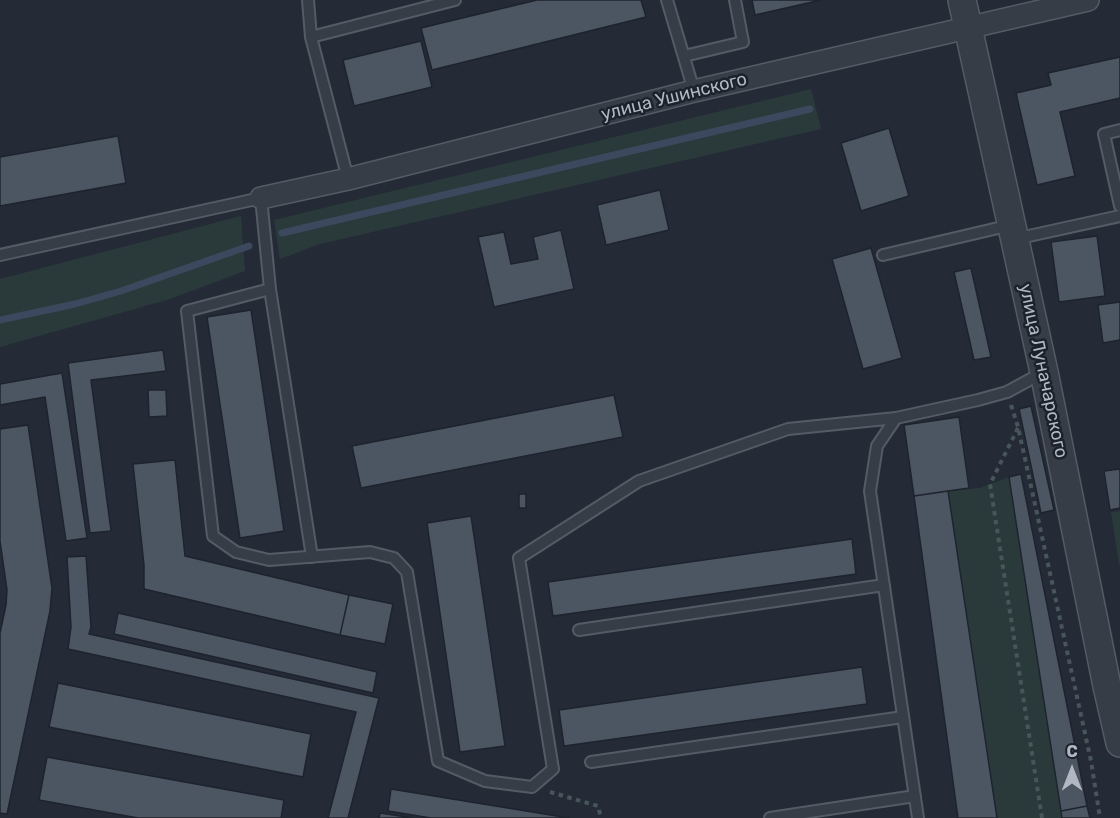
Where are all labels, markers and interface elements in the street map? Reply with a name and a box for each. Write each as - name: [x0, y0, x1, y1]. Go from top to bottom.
- street label: улица Ушинского: [599, 68, 749, 126]
- street label: улица Луначарского: [1014, 282, 1072, 460]
- north arrow: [1042, 740, 1102, 800]
- text: С: [1066, 742, 1078, 761]

